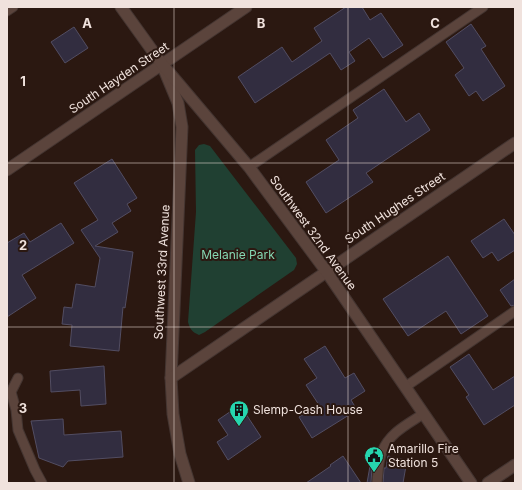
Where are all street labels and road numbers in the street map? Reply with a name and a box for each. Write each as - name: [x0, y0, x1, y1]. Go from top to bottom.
- street label: South Hayden Street: [66, 39, 171, 117]
- street label: South Hughes Street: [342, 168, 448, 247]
- street label: Southwest 32nd Avenue: [267, 172, 360, 293]
- street label: Southwest 33rd Avenue: [150, 204, 173, 340]

